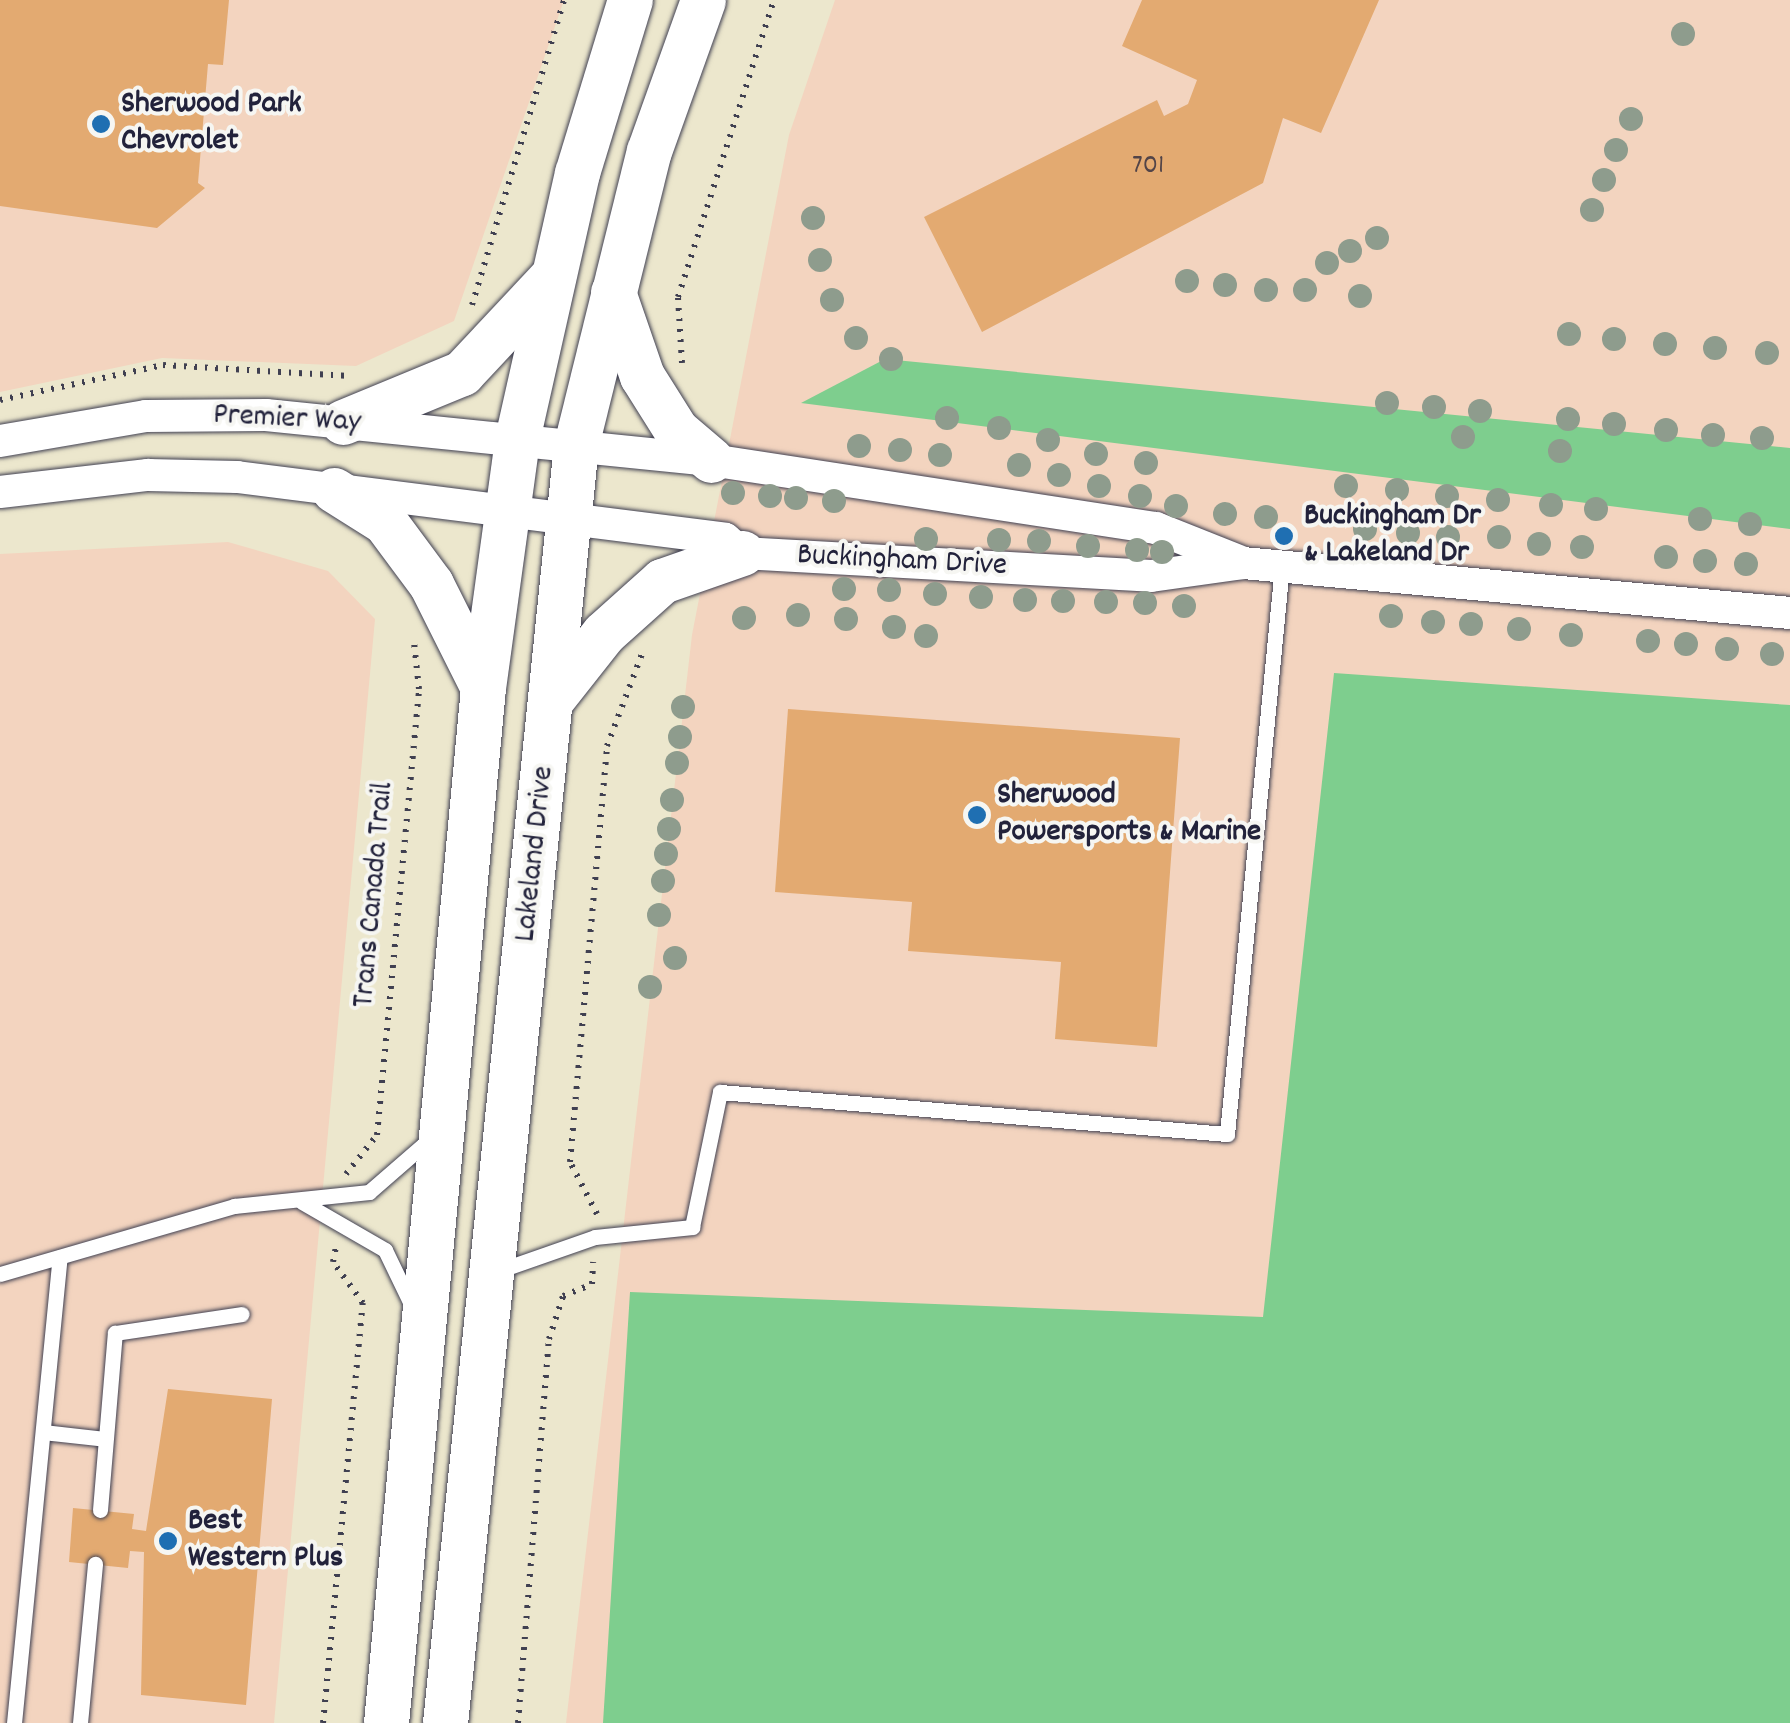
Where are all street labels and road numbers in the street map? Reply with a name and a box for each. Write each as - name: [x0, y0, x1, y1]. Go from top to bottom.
- street label: Premier Way: [212, 397, 362, 443]
- street label: Buckingham Drive: [796, 537, 1008, 587]
- street label: Lakeland Drive: [508, 764, 564, 944]
- street label: Trans Canada Trail: [346, 781, 404, 1009]

